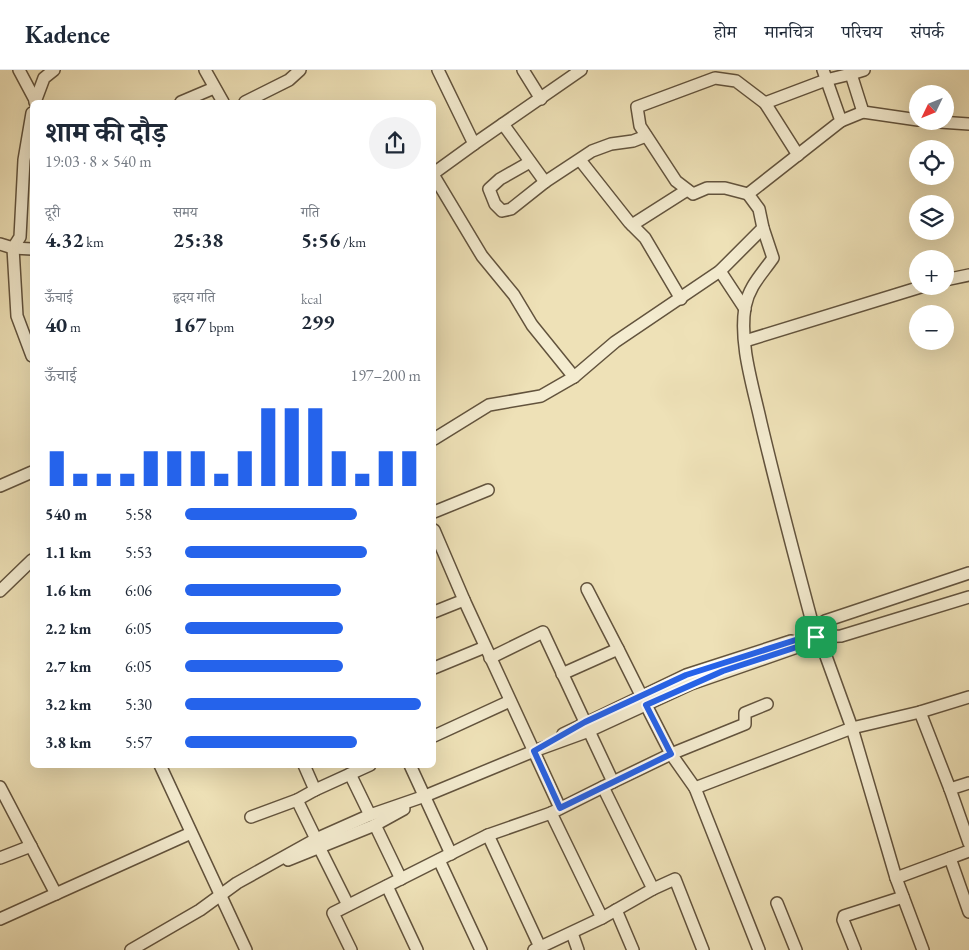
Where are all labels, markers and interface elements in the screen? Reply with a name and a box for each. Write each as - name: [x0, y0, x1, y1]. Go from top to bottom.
- text: Kadence: [25, 19, 110, 50]
- text: होम: [714, 20, 737, 43]
- text: मानचित्र: [765, 20, 813, 43]
- text: परिचय: [841, 20, 882, 43]
- text: संपर्क: [910, 20, 944, 43]
- north arrow: [909, 85, 954, 130]
- map controls: [909, 85, 954, 350]
- text: शाम की दौड़: [45, 114, 166, 150]
- button: share: [369, 117, 421, 169]
- button: locate: [909, 140, 954, 185]
- text: 19:03 · 8 × 540 m: [45, 151, 152, 172]
- button: layers: [909, 195, 954, 240]
- text: दूरी: [45, 203, 60, 221]
- text: समय: [173, 203, 198, 221]
- text: गति: [301, 203, 319, 221]
- text: 4.32: [45, 226, 84, 253]
- text: 25:38: [173, 226, 223, 253]
- text: 5:56: [301, 226, 340, 253]
- text: km: [84, 233, 104, 251]
- text: /km: [340, 233, 366, 251]
- button: +: [909, 250, 954, 295]
- text: ऊँचाई: [45, 288, 73, 306]
- text: हृदय गति: [173, 288, 215, 306]
- text: kcal: [301, 290, 322, 308]
- button: −: [909, 305, 954, 350]
- text: 299: [301, 308, 334, 335]
- text: 40: [45, 311, 67, 338]
- text: 167: [173, 311, 206, 338]
- text: m: [67, 318, 81, 336]
- text: bpm: [206, 318, 235, 336]
- text: ऊँचाई: [45, 365, 77, 386]
- text: 197–200 m: [350, 365, 421, 386]
- text: 540 m: [45, 504, 87, 525]
- text: 5:58: [125, 504, 152, 525]
- text: 1.1 km: [45, 542, 91, 563]
- text: 5:53: [125, 542, 152, 563]
- text: 1.6 km: [45, 580, 91, 601]
- text: 6:06: [125, 580, 152, 601]
- pin: [795, 616, 837, 658]
- text: 2.2 km: [45, 618, 91, 639]
- text: 6:05: [125, 618, 152, 639]
- icon: arrive: [802, 623, 830, 651]
- text: 2.7 km: [45, 656, 91, 677]
- text: 6:05: [125, 656, 152, 677]
- text: 3.2 km: [45, 694, 91, 715]
- text: 5:30: [125, 694, 152, 715]
- text: 3.8 km: [45, 732, 91, 753]
- text: 5:57: [125, 732, 152, 753]

